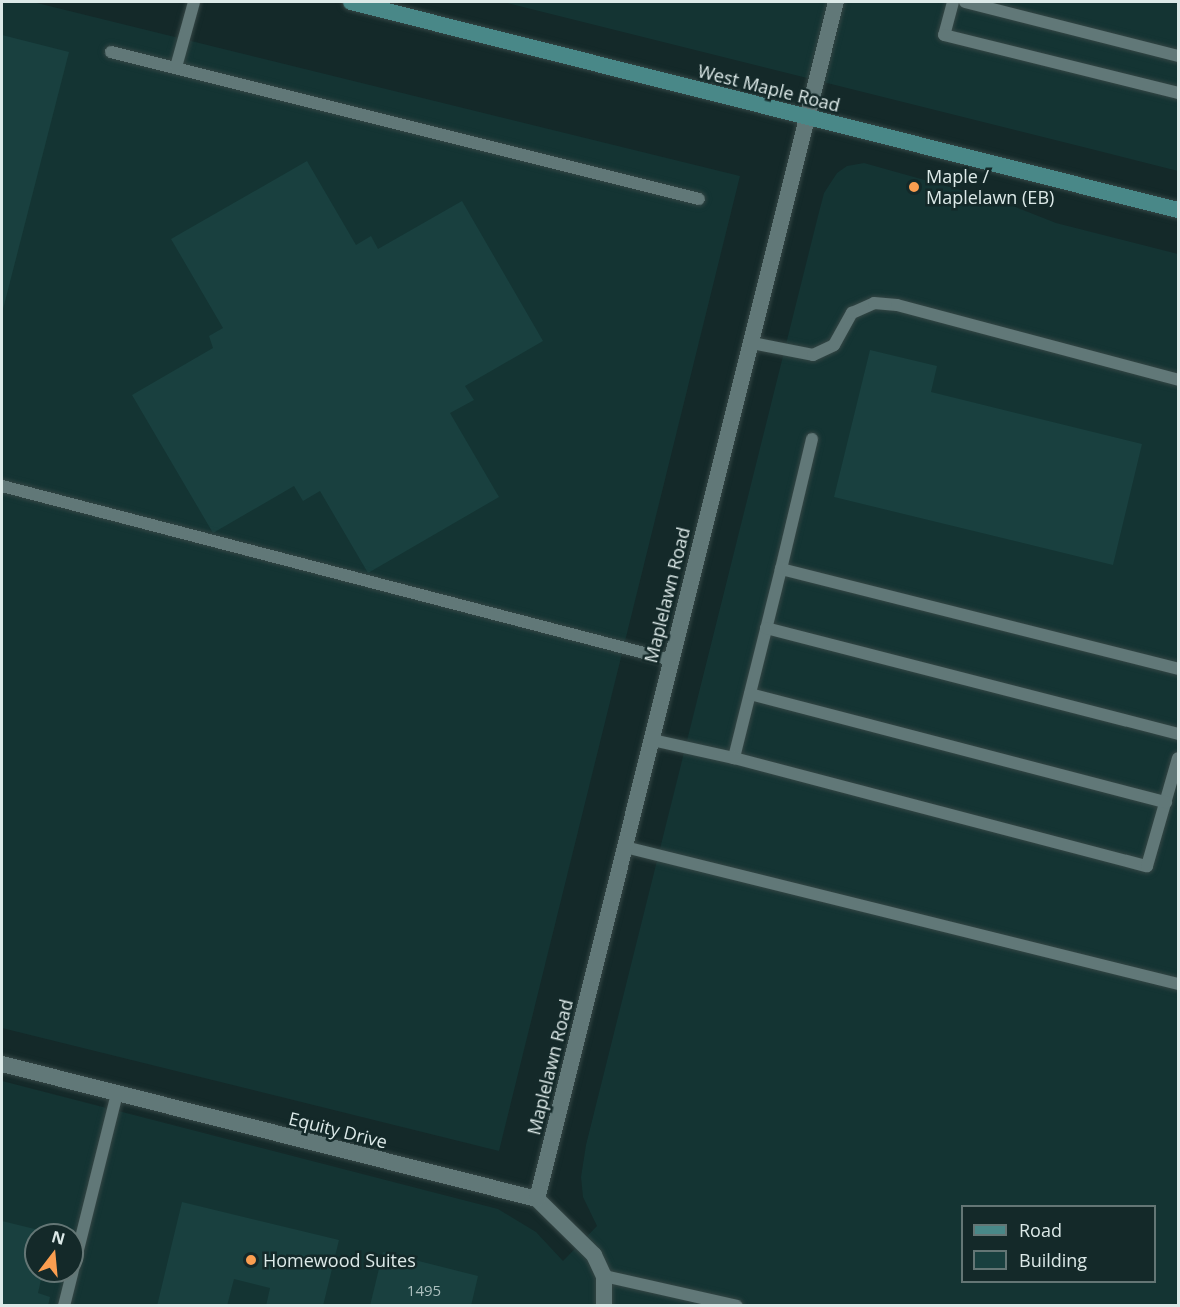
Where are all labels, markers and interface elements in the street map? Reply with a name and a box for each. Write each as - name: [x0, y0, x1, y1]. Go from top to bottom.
- street label: West Maple Road: [696, 60, 842, 116]
- place label: Maple / Maplelawn (EB): [926, 166, 1054, 208]
- marker: Maple / Maplelawn (EB): [907, 180, 921, 194]
- street label: Maplelawn Road: [640, 525, 694, 665]
- street label: Maplelawn Road: [523, 997, 577, 1137]
- street label: Equity Drive: [287, 1107, 389, 1153]
- legend: [961, 1205, 1156, 1283]
- text: Road: [1019, 1218, 1062, 1242]
- north arrow: [24, 1223, 84, 1283]
- text: N: [49, 1225, 68, 1250]
- text: Building: [1019, 1248, 1087, 1272]
- place label: Homewood Suites: [263, 1249, 416, 1271]
- marker: Homewood Suites: [244, 1253, 258, 1267]
- house number: 1495: [407, 1282, 441, 1300]

